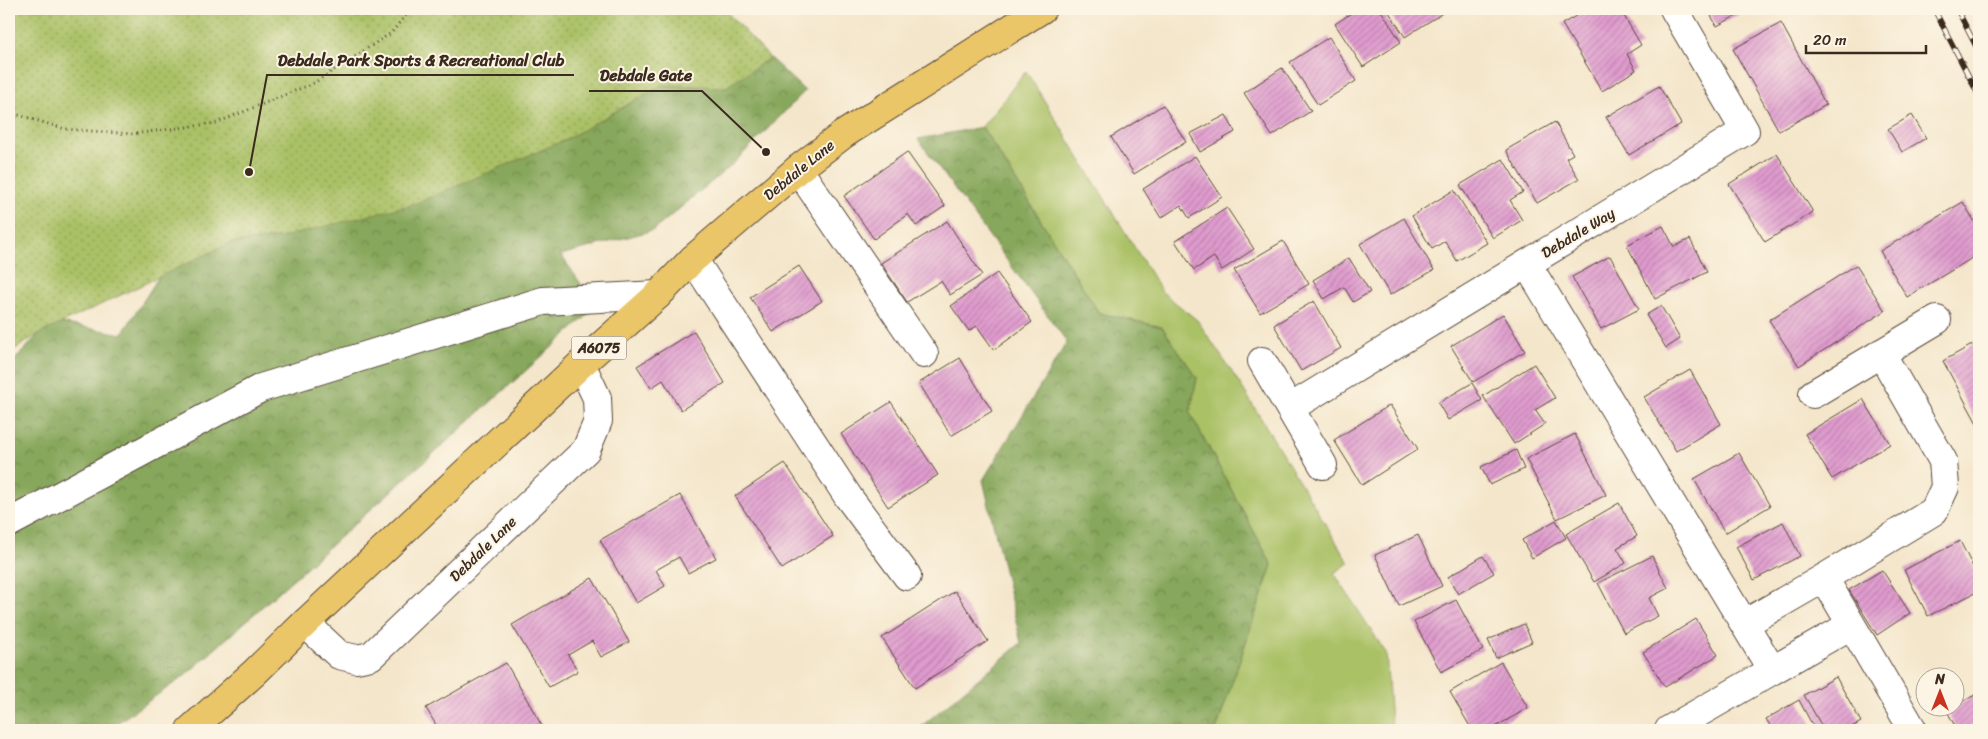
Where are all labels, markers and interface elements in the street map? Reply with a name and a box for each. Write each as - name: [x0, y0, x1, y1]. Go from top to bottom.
- scale bar: [1806, 22, 1926, 54]
- text: 20 m: [1813, 27, 1847, 53]
- callout: Debdale Park Sports & Recreational Club: [267, 44, 574, 75]
- text: Debdale Park Sports & Recreational Club: [278, 46, 565, 75]
- callout: Debdale Gate: [589, 60, 702, 91]
- text: Debdale Gate: [600, 61, 693, 90]
- street label: Debdale Lane: [757, 133, 841, 207]
- street label: Debdale Way: [1536, 200, 1620, 265]
- road number: A6075: [572, 336, 626, 359]
- street label: Debdale Lane: [443, 510, 523, 588]
- north arrow: [1916, 666, 1966, 716]
- text: N: [1934, 667, 1945, 692]

